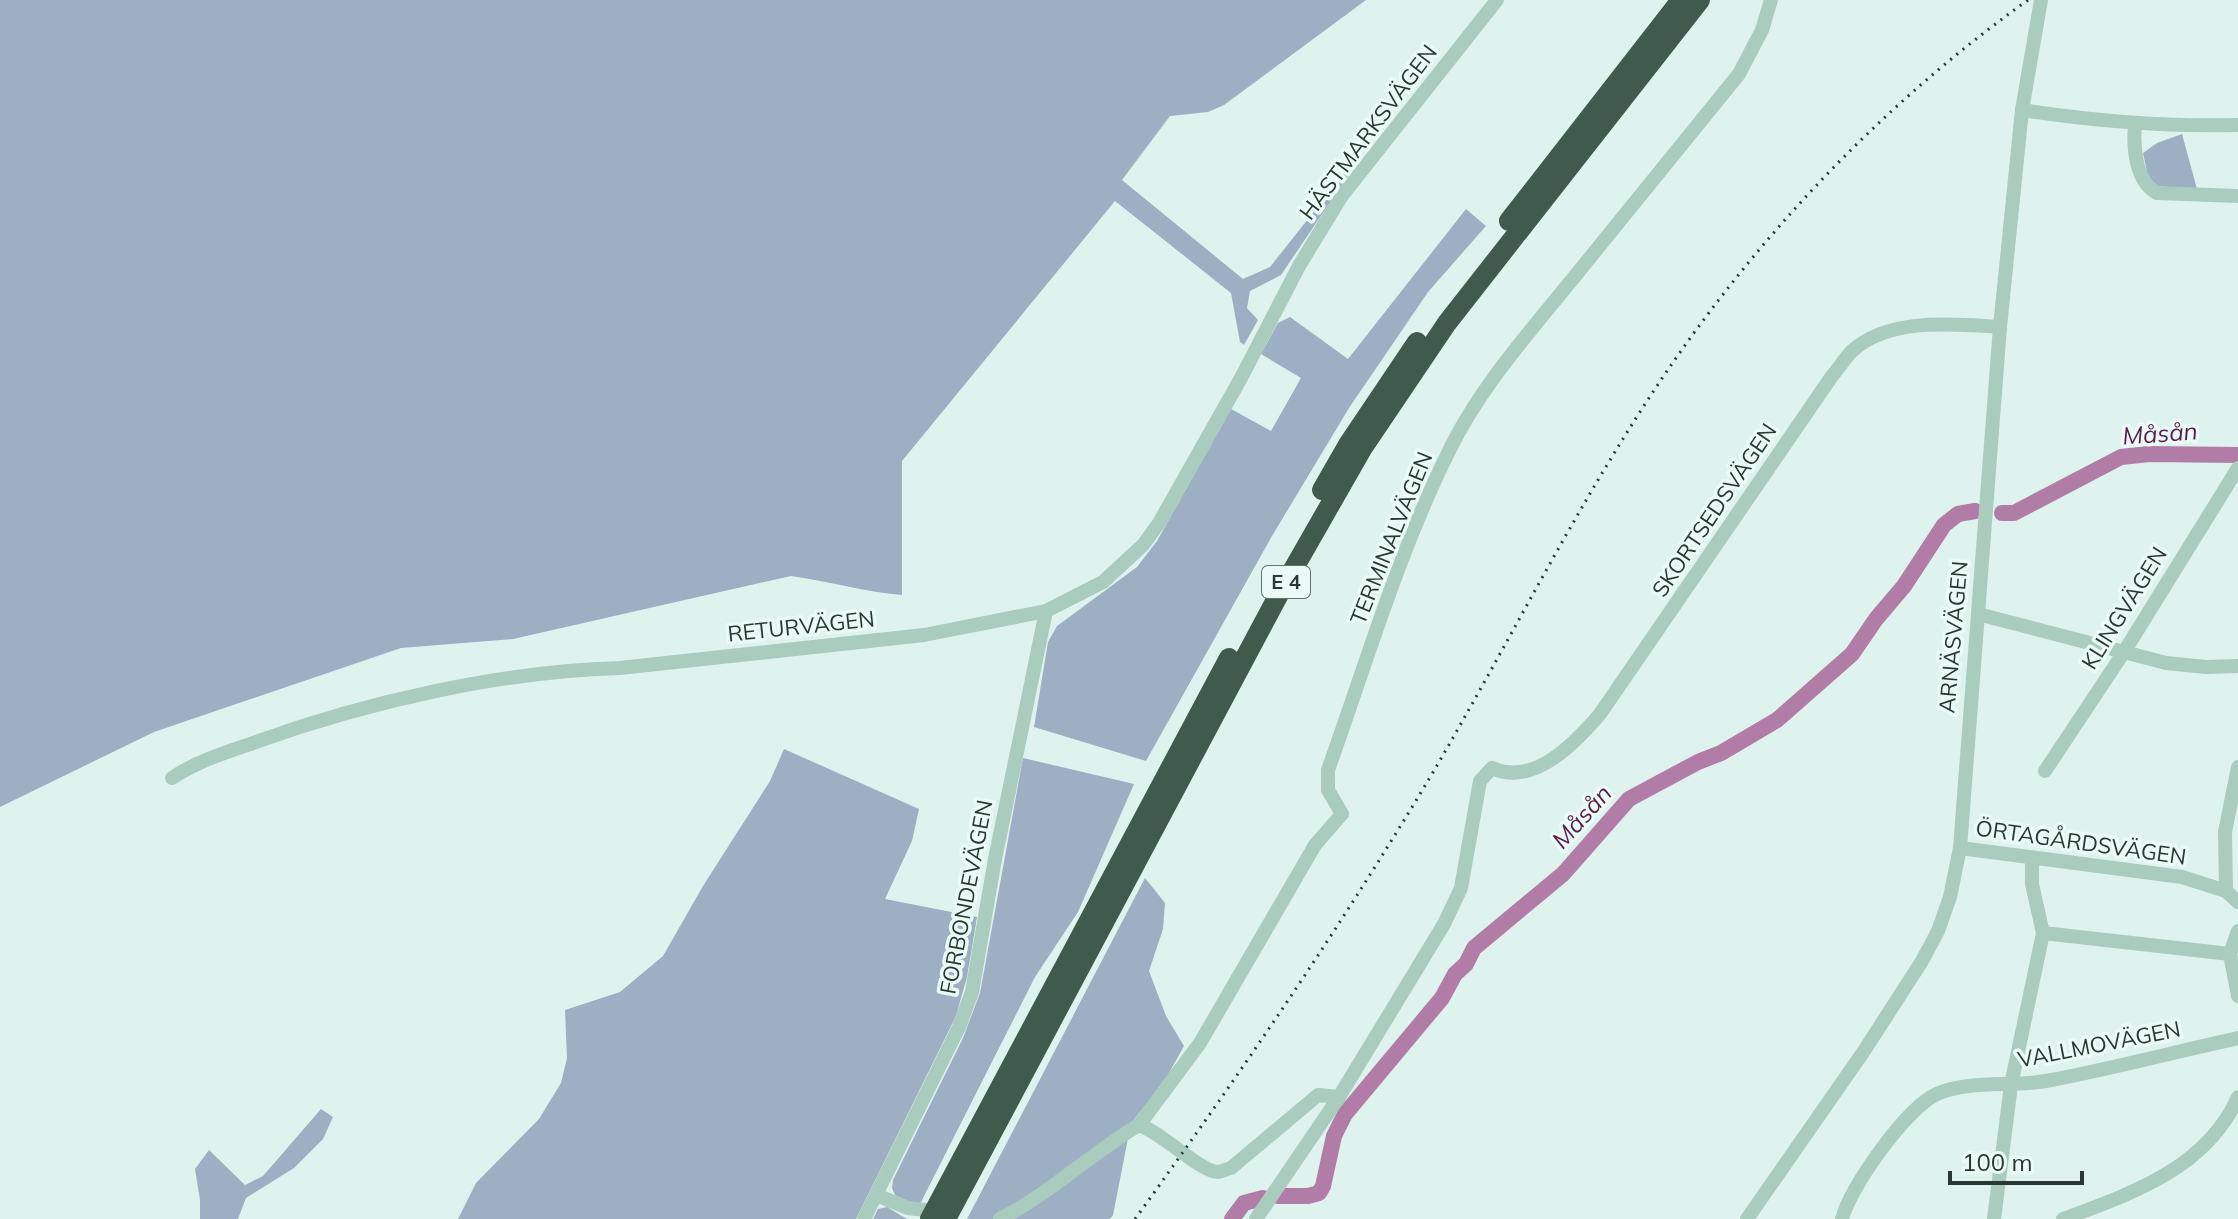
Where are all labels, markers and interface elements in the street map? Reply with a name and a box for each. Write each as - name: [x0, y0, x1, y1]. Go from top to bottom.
- street label: HÄSTMARKSVÄGEN: [1293, 39, 1443, 225]
- water label: Måsån: [2121, 415, 2199, 451]
- street label: SKORTSEDSVÄGEN: [1645, 418, 1783, 602]
- street label: TERMINALVÄGEN: [1344, 447, 1438, 629]
- street label: KLINGVÄGEN: [2075, 541, 2173, 675]
- street label: ARNÄSVÄGEN: [1932, 560, 1974, 714]
- road number: E 4: [1262, 566, 1310, 598]
- street label: RETURVÄGEN: [726, 604, 876, 648]
- water label: Måsån: [1545, 778, 1618, 854]
- street label: FORBONDEVÄGEN: [933, 797, 999, 997]
- street label: ÖRTAGÅRDSVÄGEN: [1974, 813, 2188, 871]
- street label: VALLMOVÄGEN: [2015, 1014, 2183, 1074]
- scale bar: [1950, 1135, 2082, 1185]
- text: 100 m: [1962, 1147, 2033, 1177]

